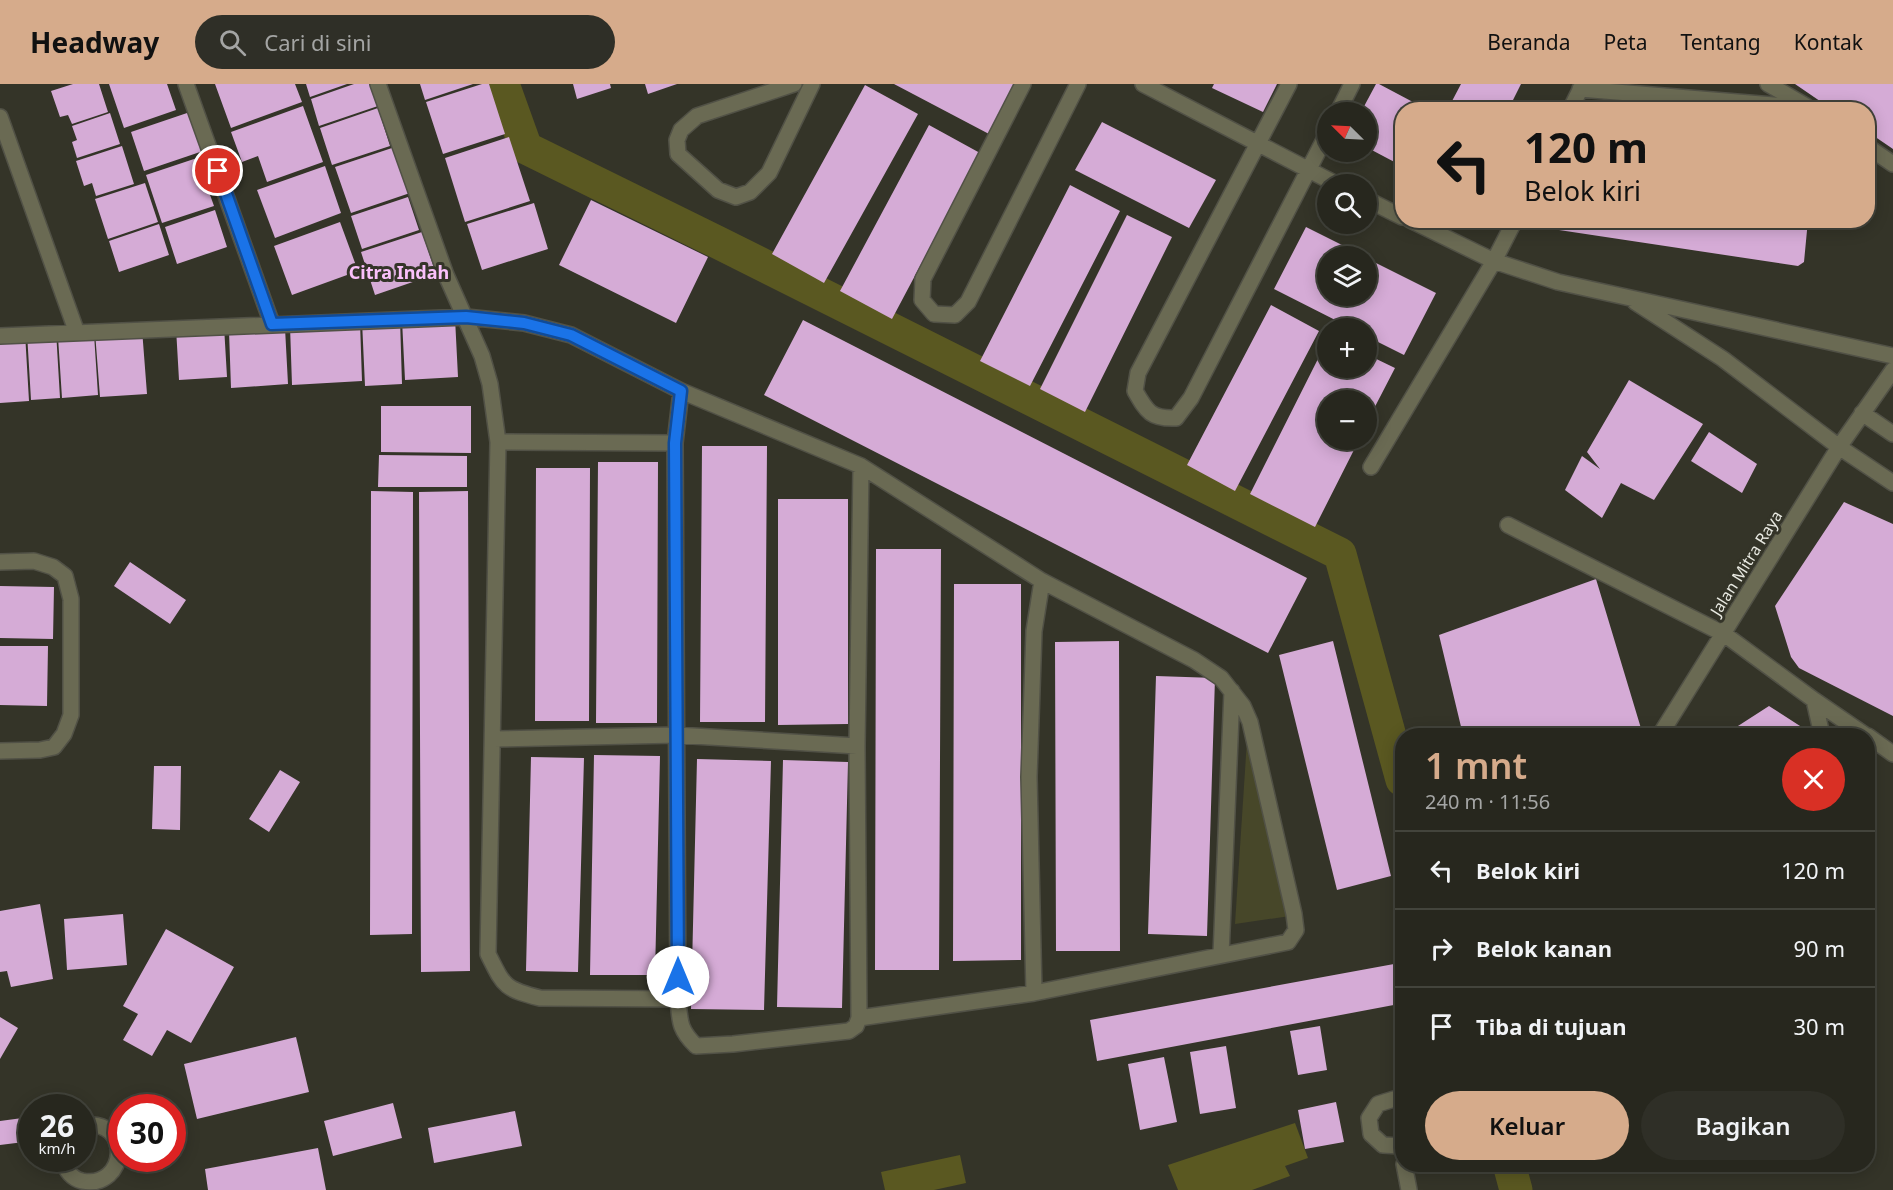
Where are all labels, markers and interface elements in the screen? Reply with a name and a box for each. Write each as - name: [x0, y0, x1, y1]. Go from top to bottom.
- search box: [195, 15, 615, 69]
- text: Headway: [30, 23, 159, 61]
- icon: search: [216, 26, 249, 59]
- text: Cari di sini: [264, 27, 371, 57]
- text: Beranda: [1487, 28, 1571, 56]
- text: Peta: [1604, 28, 1647, 56]
- text: Tentang: [1680, 28, 1761, 56]
- text: Kontak: [1794, 28, 1863, 56]
- north arrow: [1317, 102, 1377, 162]
- map controls: [1317, 102, 1377, 450]
- text: 120 m: [1524, 118, 1648, 175]
- icon: left: [1425, 126, 1503, 204]
- pin: [192, 145, 243, 196]
- icon: arrive: [201, 154, 234, 187]
- text: Belok kiri: [1524, 172, 1641, 209]
- button: search: [1317, 174, 1377, 234]
- button: layers: [1317, 246, 1377, 306]
- district label: Citra Indah: [349, 260, 449, 284]
- button: +: [1317, 318, 1377, 378]
- button: −: [1317, 390, 1377, 450]
- street label: Jalan Mitra Raya: [1704, 506, 1787, 622]
- text: 1 mnt: [1425, 741, 1527, 790]
- button: close: [1782, 748, 1845, 811]
- text: 240 m · 11:56: [1425, 788, 1550, 815]
- icon: left: [1425, 854, 1458, 887]
- text: Belok kiri: [1476, 855, 1580, 885]
- text: 120 m: [1781, 855, 1845, 885]
- icon: right: [1425, 932, 1458, 965]
- text: Belok kanan: [1476, 933, 1612, 963]
- text: 90 m: [1794, 933, 1845, 963]
- position arrow: [646, 945, 710, 1009]
- icon: arrive: [1425, 1010, 1458, 1043]
- text: Tiba di tujuan: [1476, 1011, 1626, 1041]
- text: 30 m: [1794, 1011, 1845, 1041]
- button: Keluar: [1425, 1091, 1629, 1160]
- button: Bagikan: [1641, 1091, 1845, 1160]
- speed limit sign: 30: [108, 1094, 186, 1172]
- text: 26: [40, 1105, 74, 1146]
- text: km/h: [39, 1138, 75, 1158]

